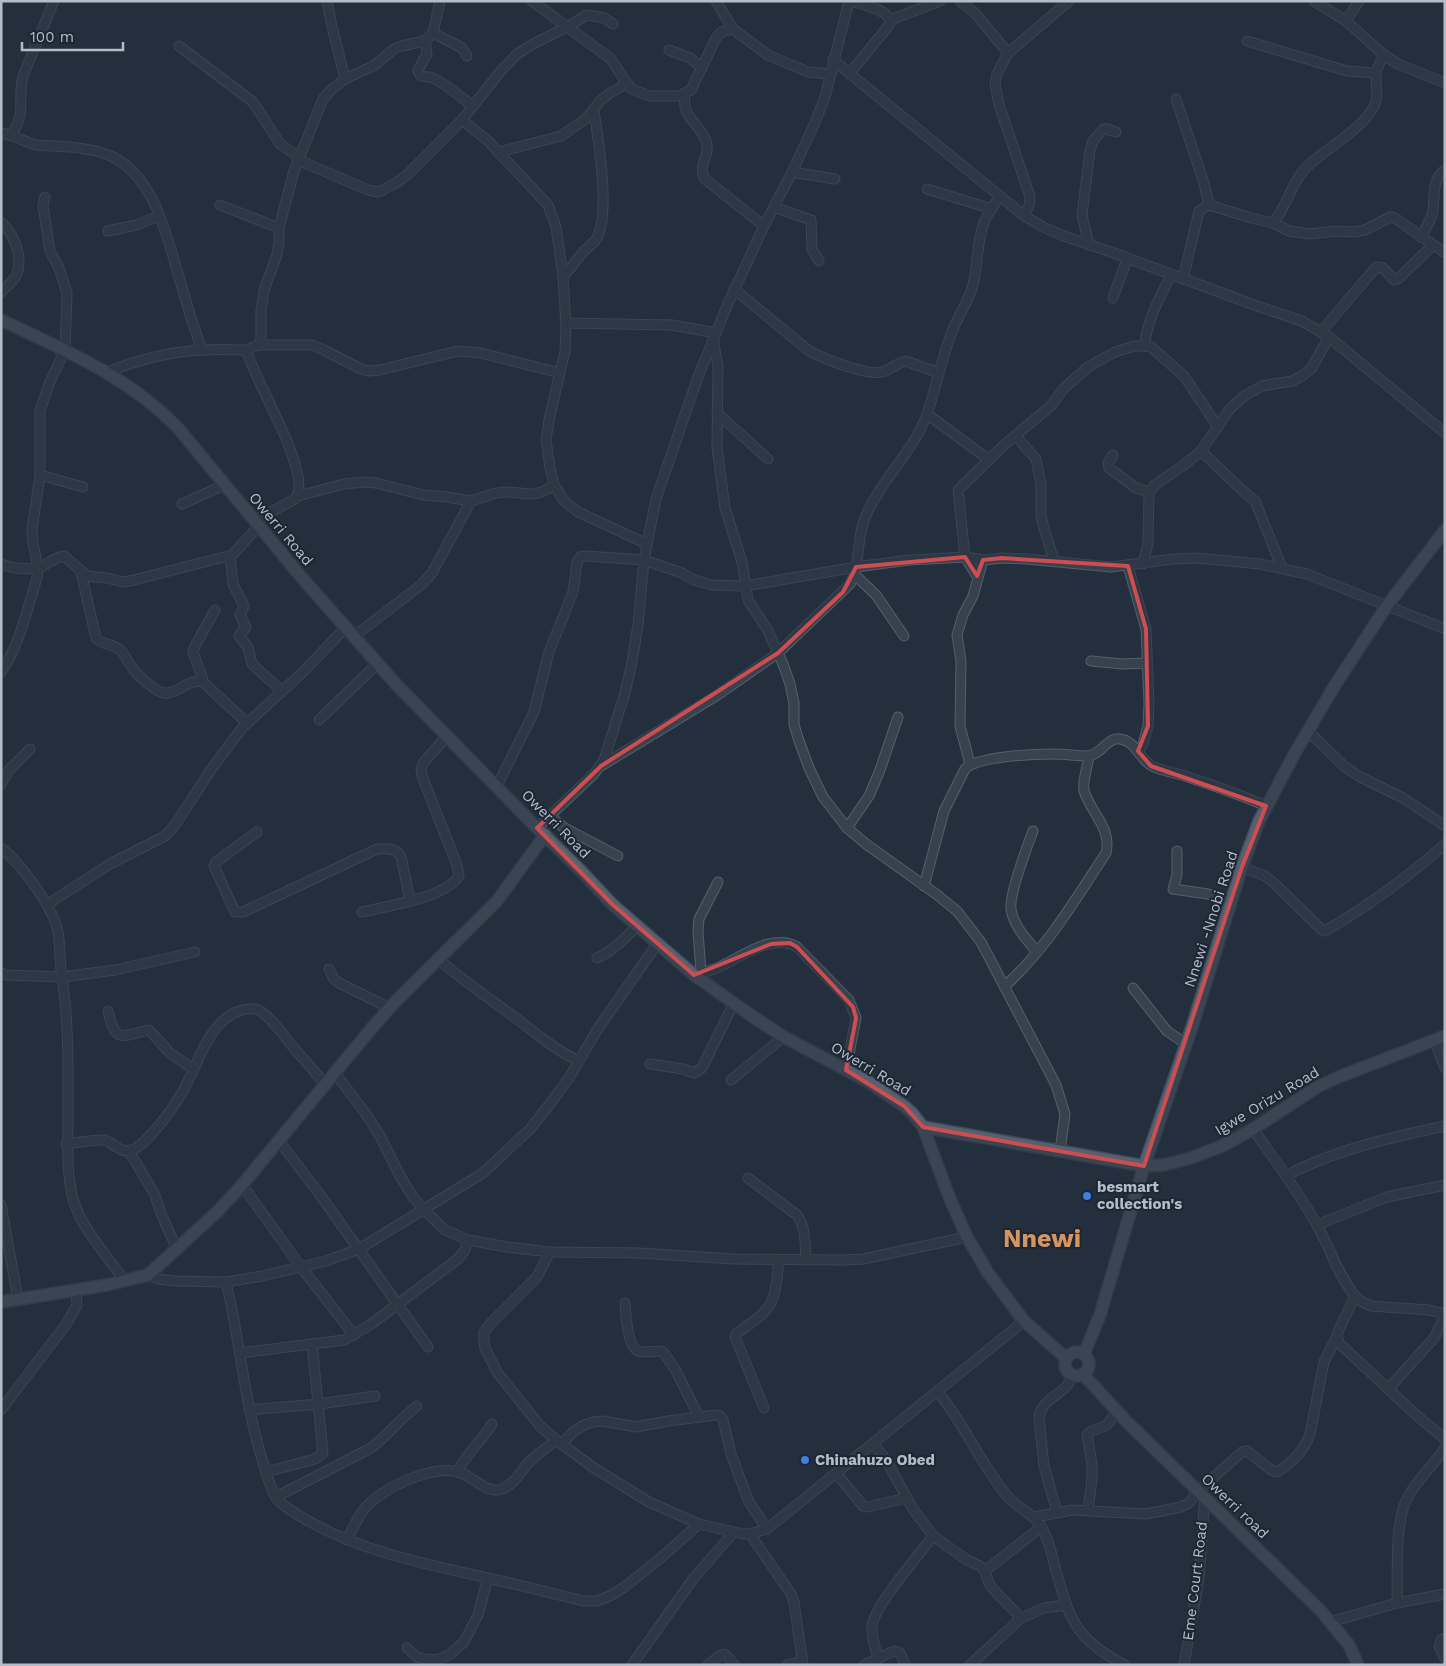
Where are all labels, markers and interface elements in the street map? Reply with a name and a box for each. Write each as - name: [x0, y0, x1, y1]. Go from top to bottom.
- scale bar: [22, 20, 124, 52]
- text: 100 m: [30, 28, 74, 46]
- street label: Owerri Road: [245, 489, 317, 569]
- street label: Owerri Road: [518, 786, 594, 862]
- street label: Nnewi -Nnobi Road: [1180, 849, 1242, 989]
- street label: Owerri Road: [828, 1038, 914, 1100]
- street label: Igwe Orizu Road: [1212, 1063, 1322, 1139]
- place label: besmart collection's: [1097, 1178, 1182, 1213]
- marker: besmart collection's: [1081, 1190, 1093, 1202]
- district label: Nnewi: [1003, 1224, 1081, 1253]
- place label: Chinahuzo Obed: [815, 1451, 935, 1469]
- marker: Chinahuzo Obed: [799, 1454, 811, 1466]
- street label: Owerri road: [1198, 1470, 1272, 1542]
- street label: Eme Court Road: [1179, 1520, 1211, 1642]

